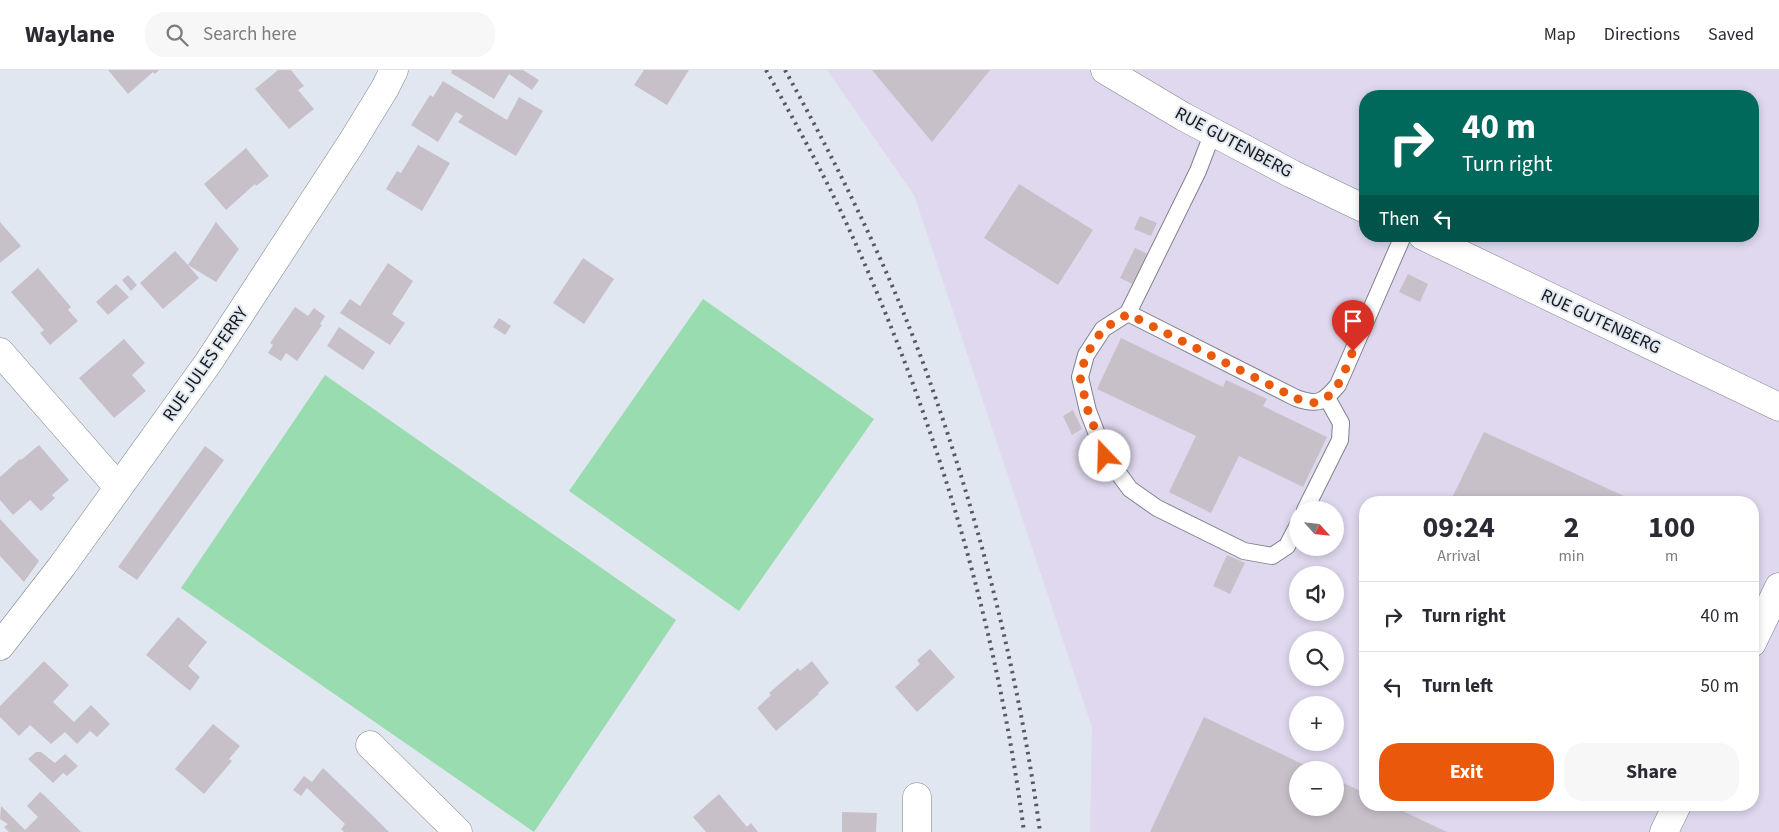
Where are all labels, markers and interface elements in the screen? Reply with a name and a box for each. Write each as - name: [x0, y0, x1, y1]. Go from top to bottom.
- search box: [145, 12, 495, 57]
- text: Waylane: [25, 17, 115, 52]
- icon: search: [163, 21, 191, 49]
- text: Search here: [203, 21, 297, 48]
- text: Map: [1544, 22, 1576, 47]
- text: Directions: [1604, 22, 1680, 47]
- text: Saved: [1708, 22, 1754, 47]
- street label: RUE GUTENBERG: [1171, 101, 1297, 184]
- text: 40 m: [1462, 102, 1536, 152]
- icon: right: [1379, 110, 1444, 175]
- text: Turn right: [1462, 148, 1552, 180]
- icon: left: [1429, 205, 1457, 233]
- text: Then: [1379, 206, 1419, 233]
- street label: RUE GUTENBERG: [1537, 283, 1665, 360]
- pin: [1332, 300, 1374, 351]
- street label: RUE JULES FERRY: [157, 302, 254, 426]
- icon: arrive: [1339, 307, 1367, 335]
- position arrow: [1078, 429, 1130, 481]
- north arrow: [1289, 501, 1344, 556]
- map controls: [1289, 501, 1344, 816]
- text: 09:24: [1423, 506, 1495, 549]
- text: 2: [1563, 506, 1579, 549]
- text: 100: [1648, 506, 1695, 549]
- text: Arrival: [1437, 545, 1480, 567]
- text: min: [1558, 545, 1584, 567]
- text: m: [1665, 545, 1678, 567]
- button: sound: [1289, 566, 1344, 621]
- icon: right: [1379, 603, 1407, 631]
- text: Turn right: [1422, 603, 1506, 630]
- text: 40 m: [1701, 603, 1739, 630]
- button: search: [1289, 631, 1344, 686]
- icon: left: [1379, 673, 1407, 701]
- text: Turn left: [1422, 673, 1493, 700]
- text: 50 m: [1701, 673, 1739, 700]
- button: +: [1289, 696, 1344, 751]
- button: Exit: [1379, 743, 1554, 801]
- button: Share: [1564, 743, 1739, 801]
- button: −: [1289, 761, 1344, 816]

